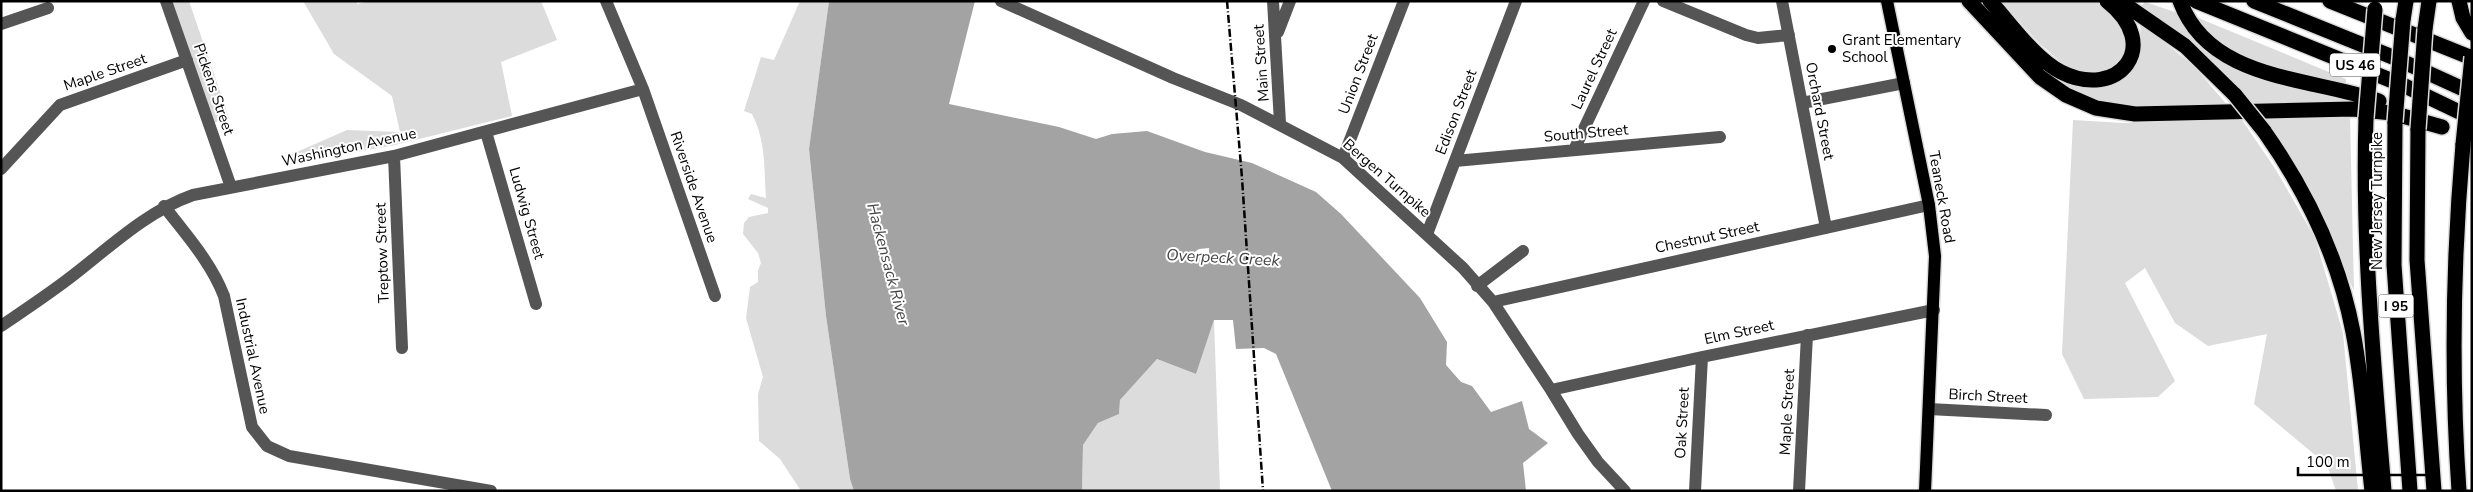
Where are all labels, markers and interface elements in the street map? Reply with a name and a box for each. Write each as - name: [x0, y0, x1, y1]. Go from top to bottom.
- street label: Main Street: [1248, 23, 1274, 102]
- street label: Laurel Street: [1567, 25, 1622, 113]
- street label: Union Street: [1334, 30, 1383, 117]
- place label: Grant Elementary School: [1842, 30, 1961, 67]
- street label: Pickens Street: [189, 40, 239, 138]
- marker: Grant Elementary School: [1826, 43, 1838, 55]
- street label: Maple Street: [61, 48, 150, 96]
- road number: US 46: [2330, 54, 2380, 76]
- street label: Orchard Street: [1801, 61, 1839, 162]
- street label: Edison Street: [1431, 66, 1482, 157]
- street label: South Street: [1543, 119, 1630, 147]
- street label: Washington Avenue: [280, 123, 418, 171]
- street label: Riverside Avenue: [666, 129, 722, 245]
- street label: New Jersey Turnpike: [2367, 132, 2387, 270]
- street label: Bergen Turnpike: [1339, 134, 1435, 222]
- street label: Teaneck Road: [1924, 149, 1960, 245]
- street label: Ludwig Street: [504, 165, 550, 262]
- water label: Hackensack River: [861, 201, 915, 329]
- street label: Treptow Street: [370, 202, 394, 304]
- street label: Chestnut Street: [1653, 216, 1762, 258]
- water label: Overpeck Creek: [1166, 244, 1281, 272]
- road number: I 95: [2378, 294, 2414, 318]
- street label: Industrial Avenue: [231, 296, 275, 416]
- street label: Elm Street: [1702, 315, 1776, 349]
- street label: Maple Street: [1775, 367, 1799, 456]
- street label: Birch Street: [1948, 384, 2029, 408]
- street label: Oak Street: [1670, 386, 1694, 459]
- scale bar: [2298, 444, 2437, 476]
- text: 100 m: [2306, 452, 2350, 472]

